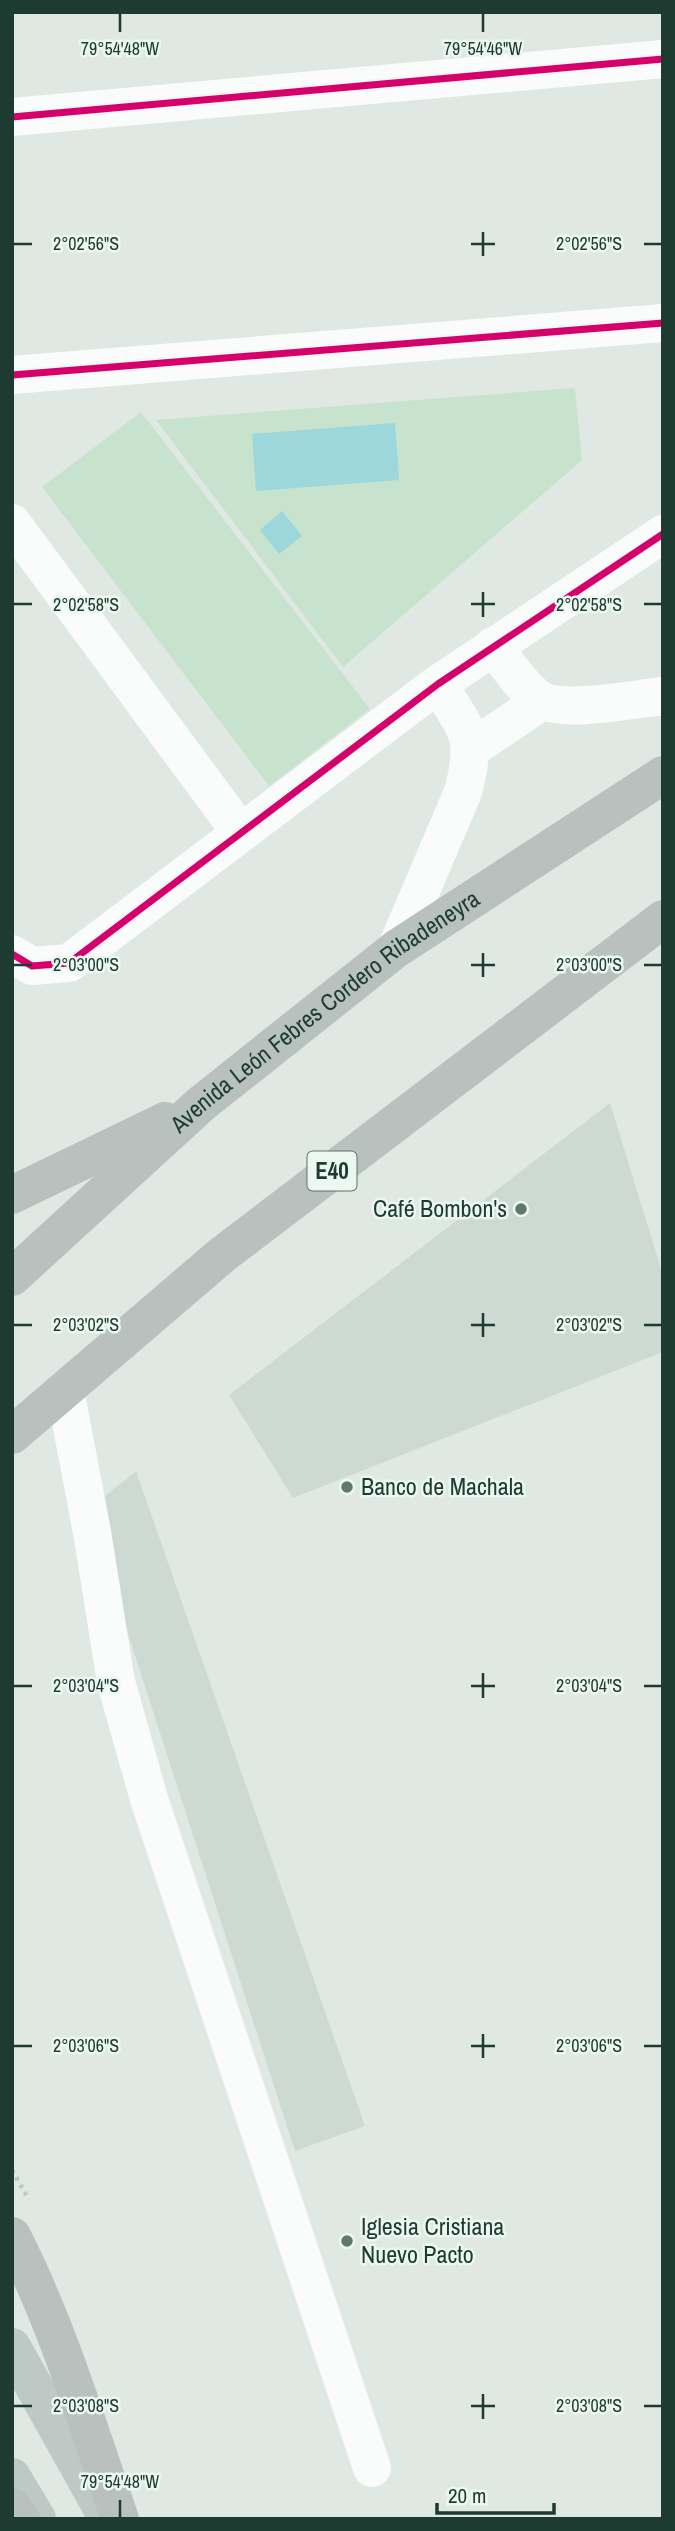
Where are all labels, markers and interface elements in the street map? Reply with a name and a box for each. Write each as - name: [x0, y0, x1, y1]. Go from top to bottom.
- text: 79°54'48"W: [81, 36, 159, 61]
- text: 79°54'46"W: [444, 36, 522, 61]
- text: 2°02'56"S: [53, 231, 119, 256]
- text: 2°02'56"S: [556, 231, 622, 256]
- text: 2°02'58"S: [53, 592, 119, 617]
- text: 2°02'58"S: [556, 592, 622, 617]
- street label: Avenida León Febres Cordero Ribadeneyra: [162, 882, 485, 1140]
- text: 2°03'00"S: [53, 952, 119, 977]
- text: 2°03'00"S: [556, 952, 622, 977]
- road number: E40: [308, 1152, 356, 1190]
- place label: Café Bombon's: [373, 1192, 507, 1224]
- marker: Café Bombon's: [513, 1201, 529, 1217]
- text: 2°03'02"S: [53, 1312, 119, 1337]
- text: 2°03'02"S: [556, 1312, 622, 1337]
- place label: Banco de Machala: [361, 1470, 524, 1502]
- marker: Banco de Machala: [339, 1479, 355, 1495]
- text: 2°03'04"S: [53, 1673, 119, 1698]
- text: 2°03'04"S: [556, 1673, 622, 1698]
- text: 2°03'06"S: [53, 2033, 119, 2058]
- text: 2°03'06"S: [556, 2033, 622, 2058]
- place label: Iglesia Cristiana Nuevo Pacto: [361, 2210, 504, 2270]
- marker: Iglesia Cristiana Nuevo Pacto: [339, 2233, 355, 2249]
- text: 2°03'08"S: [53, 2393, 119, 2418]
- text: 2°03'08"S: [556, 2393, 622, 2418]
- text: 79°54'48"W: [81, 2469, 159, 2494]
- scale bar: [437, 2472, 554, 2516]
- text: 20 m: [448, 2481, 486, 2510]

